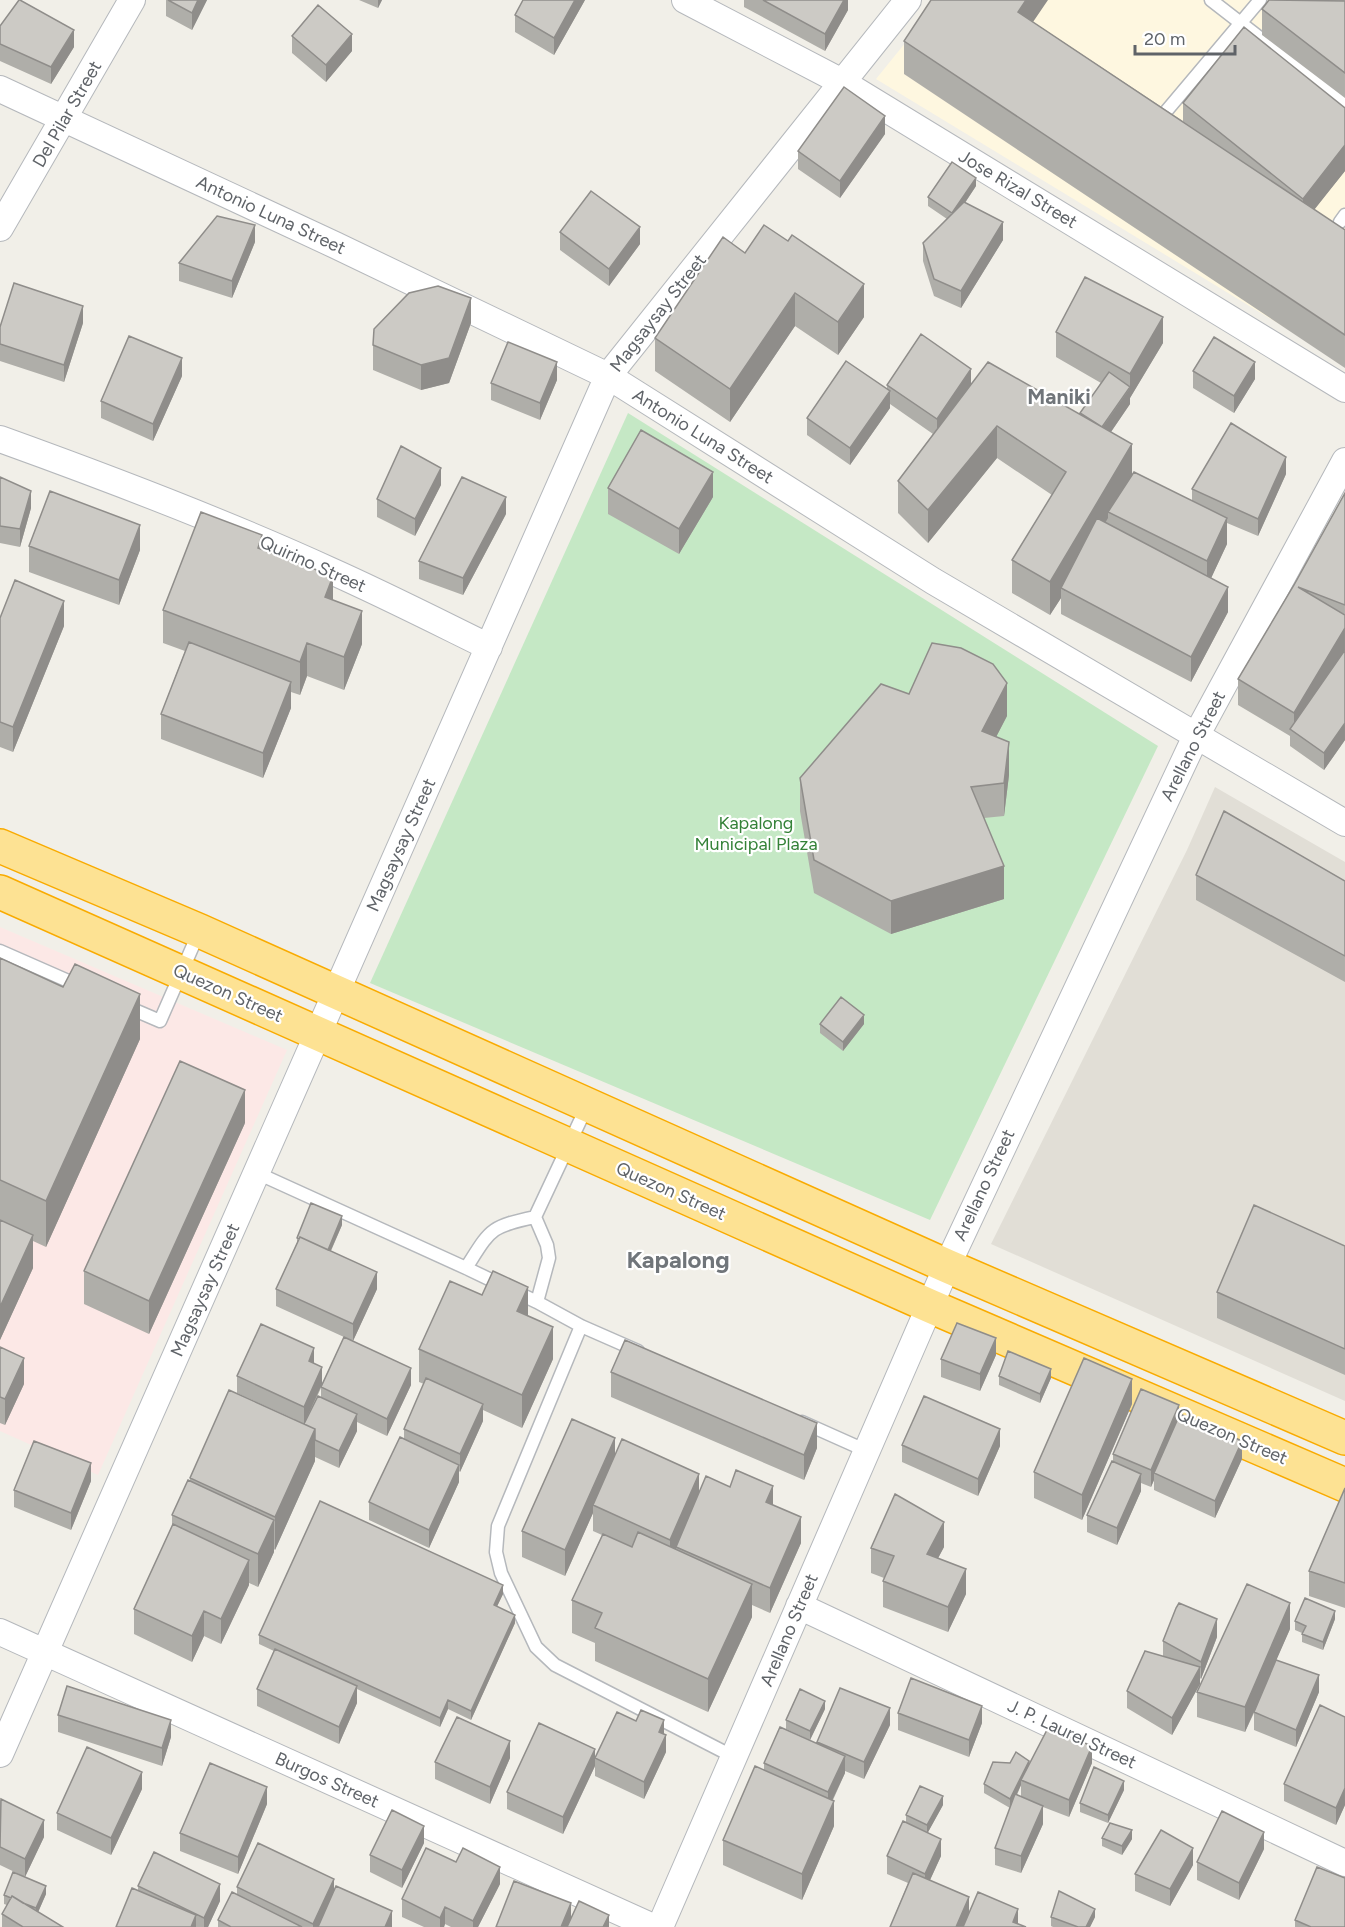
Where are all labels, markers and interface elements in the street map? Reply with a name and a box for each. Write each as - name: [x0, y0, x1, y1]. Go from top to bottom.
- scale bar: [1135, 18, 1236, 56]
- text: 20 m: [1144, 28, 1185, 50]
- street label: Del Pilar Street: [28, 57, 106, 171]
- street label: Jose Rizal Street: [955, 145, 1082, 233]
- street label: Antonio Luna Street: [193, 171, 349, 259]
- street label: Magsaysay Street: [605, 249, 711, 376]
- street label: Antonio Luna Street: [628, 384, 778, 488]
- district label: Maniki: [1027, 384, 1091, 409]
- street label: Quirino Street: [257, 531, 370, 597]
- street label: Arellano Street: [1156, 687, 1230, 805]
- street label: Magsaysay Street: [362, 775, 440, 915]
- park label: Kapalong Municipal Plaza: [694, 812, 818, 855]
- street label: Quezon Street: [170, 959, 287, 1027]
- street label: Arellano Street: [949, 1126, 1020, 1244]
- street label: Quezon Street: [613, 1157, 730, 1225]
- street label: Magsaysay Street: [166, 1220, 244, 1360]
- district label: Kapalong: [626, 1245, 730, 1274]
- street label: Quezon Street: [1173, 1403, 1291, 1469]
- street label: Arellano Street: [755, 1570, 823, 1690]
- street label: J. P. Laurel Street: [1004, 1695, 1140, 1774]
- street label: Burgos Street: [272, 1747, 383, 1813]

